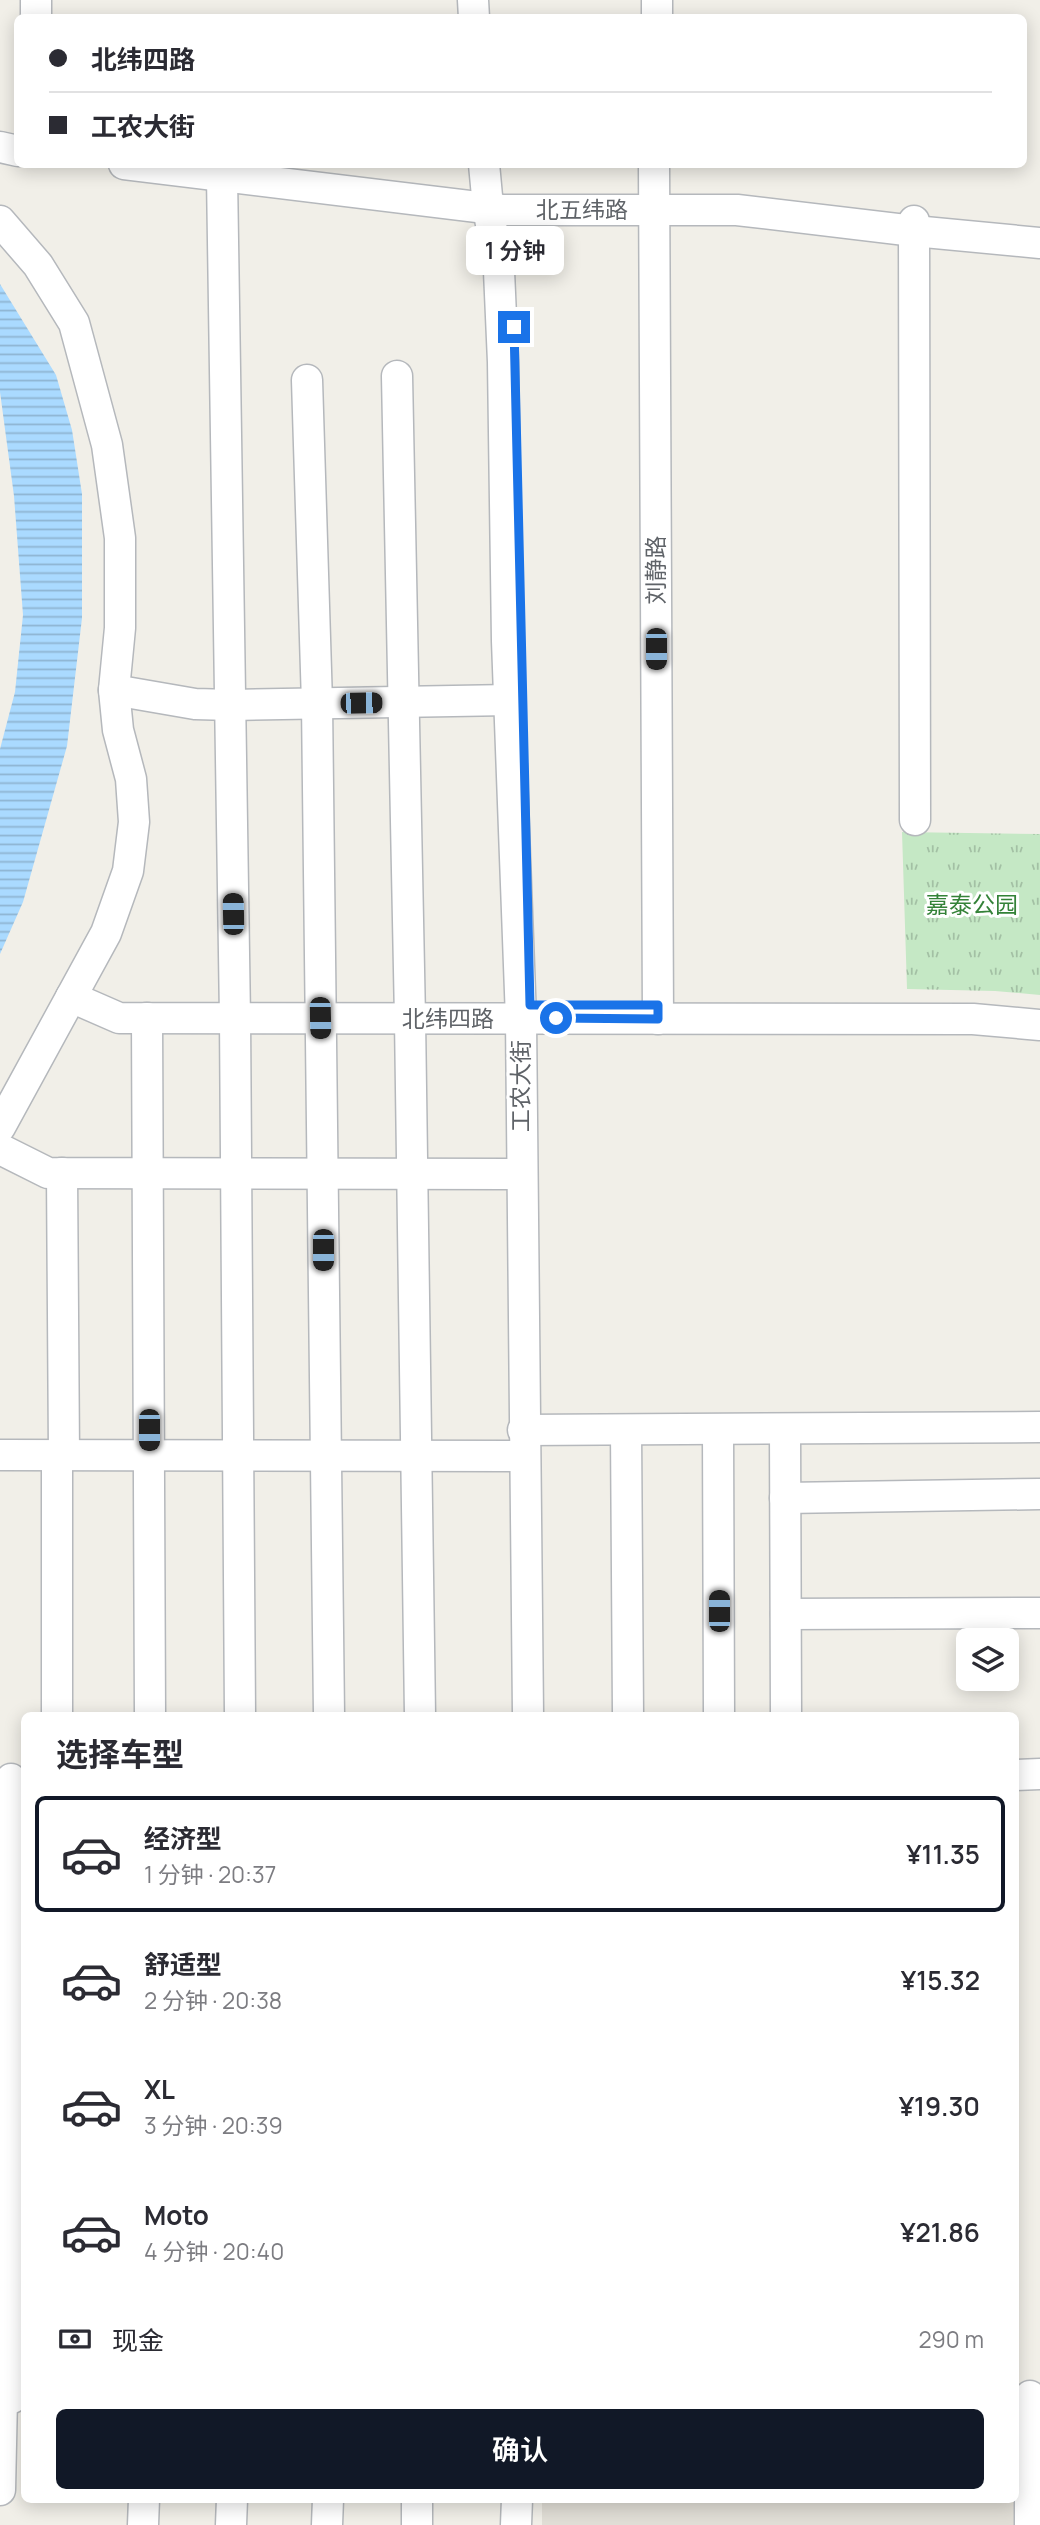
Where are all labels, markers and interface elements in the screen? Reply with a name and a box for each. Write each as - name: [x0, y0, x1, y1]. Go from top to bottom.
- text: 北纬四路: [91, 41, 195, 77]
- text: 工农大街: [91, 108, 195, 144]
- street label: 北五纬路: [536, 193, 628, 225]
- callout: 1 分钟: [465, 226, 563, 274]
- text: 1 分钟: [485, 234, 545, 266]
- route end: [498, 311, 530, 343]
- street label: 刘静路: [639, 536, 671, 605]
- car: [646, 628, 667, 670]
- car: [340, 692, 383, 714]
- park label: 嘉泰公园: [926, 888, 1018, 920]
- car: [223, 893, 244, 935]
- car: [310, 997, 331, 1039]
- street label: 北纬四路: [402, 1002, 494, 1034]
- route start: [540, 1002, 572, 1034]
- street label: 工农大街: [504, 1040, 536, 1132]
- car: [313, 1229, 334, 1271]
- car: [139, 1409, 160, 1451]
- car: [709, 1590, 730, 1632]
- map controls: [956, 1628, 1019, 1691]
- button: layers: [956, 1628, 1019, 1691]
- text: 选择车型: [56, 1732, 184, 1776]
- text: 经济型: [144, 1820, 222, 1856]
- icon: car: [60, 1823, 123, 1886]
- text: ¥11.35: [906, 1836, 980, 1872]
- text: 1 分钟 · 20:37: [144, 1858, 276, 1890]
- text: 舒适型: [144, 1946, 222, 1982]
- icon: car: [60, 1949, 123, 2012]
- text: ¥15.32: [901, 1962, 980, 1998]
- text: 2 分钟 · 20:38: [144, 1984, 282, 2016]
- text: XL: [144, 2071, 175, 2107]
- icon: car: [60, 2075, 123, 2138]
- text: ¥19.30: [899, 2088, 980, 2124]
- text: 3 分钟 · 20:39: [144, 2109, 283, 2141]
- text: Moto: [144, 2197, 209, 2233]
- icon: car: [60, 2201, 123, 2264]
- text: ¥21.86: [900, 2214, 980, 2250]
- text: 4 分钟 · 20:40: [144, 2235, 284, 2267]
- icon: cash: [56, 2320, 94, 2358]
- text: 现金: [112, 2322, 164, 2358]
- text: 290 m: [918, 2323, 984, 2355]
- button: 确认: [56, 2409, 984, 2489]

